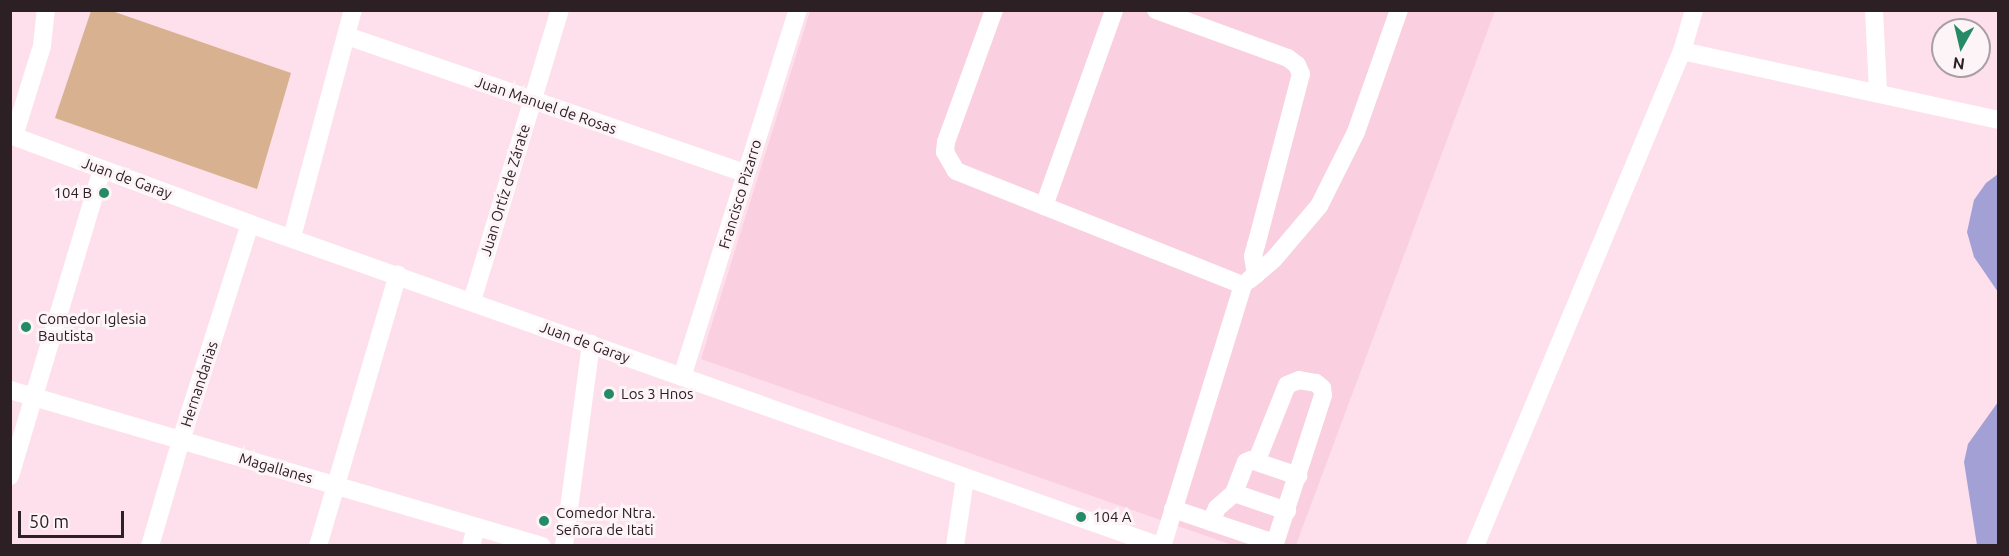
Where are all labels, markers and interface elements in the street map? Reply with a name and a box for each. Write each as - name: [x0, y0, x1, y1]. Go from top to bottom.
- north arrow: [1931, 18, 1991, 78]
- text: N: [1952, 54, 1966, 74]
- street label: Juan Manuel de Rosas: [473, 72, 619, 138]
- street label: Juan Ortíz de Zárate: [476, 122, 534, 258]
- street label: Francisco Pizarro: [715, 137, 765, 251]
- street label: Juan de Garay: [80, 153, 174, 203]
- place label: 104 B: [54, 184, 92, 202]
- marker: 104 B: [97, 186, 111, 200]
- place label: Comedor Iglesia Bautista: [38, 309, 146, 344]
- street label: Juan de Garay: [538, 317, 632, 367]
- marker: Comedor Iglesia Bautista: [19, 320, 33, 334]
- street label: Hernandarias: [177, 339, 221, 429]
- place label: Los 3 Hnos: [621, 385, 694, 403]
- marker: Los 3 Hnos: [602, 387, 616, 401]
- street label: Magallanes: [237, 449, 315, 487]
- scale bar: [21, 499, 128, 537]
- place label: Comedor Ntra. Señora de Itati: [556, 503, 656, 538]
- place label: 104 A: [1093, 508, 1132, 526]
- marker: 104 A: [1074, 510, 1088, 524]
- text: 50 m: [29, 511, 69, 531]
- marker: Comedor Ntra. Señora de Itati: [537, 514, 551, 528]

